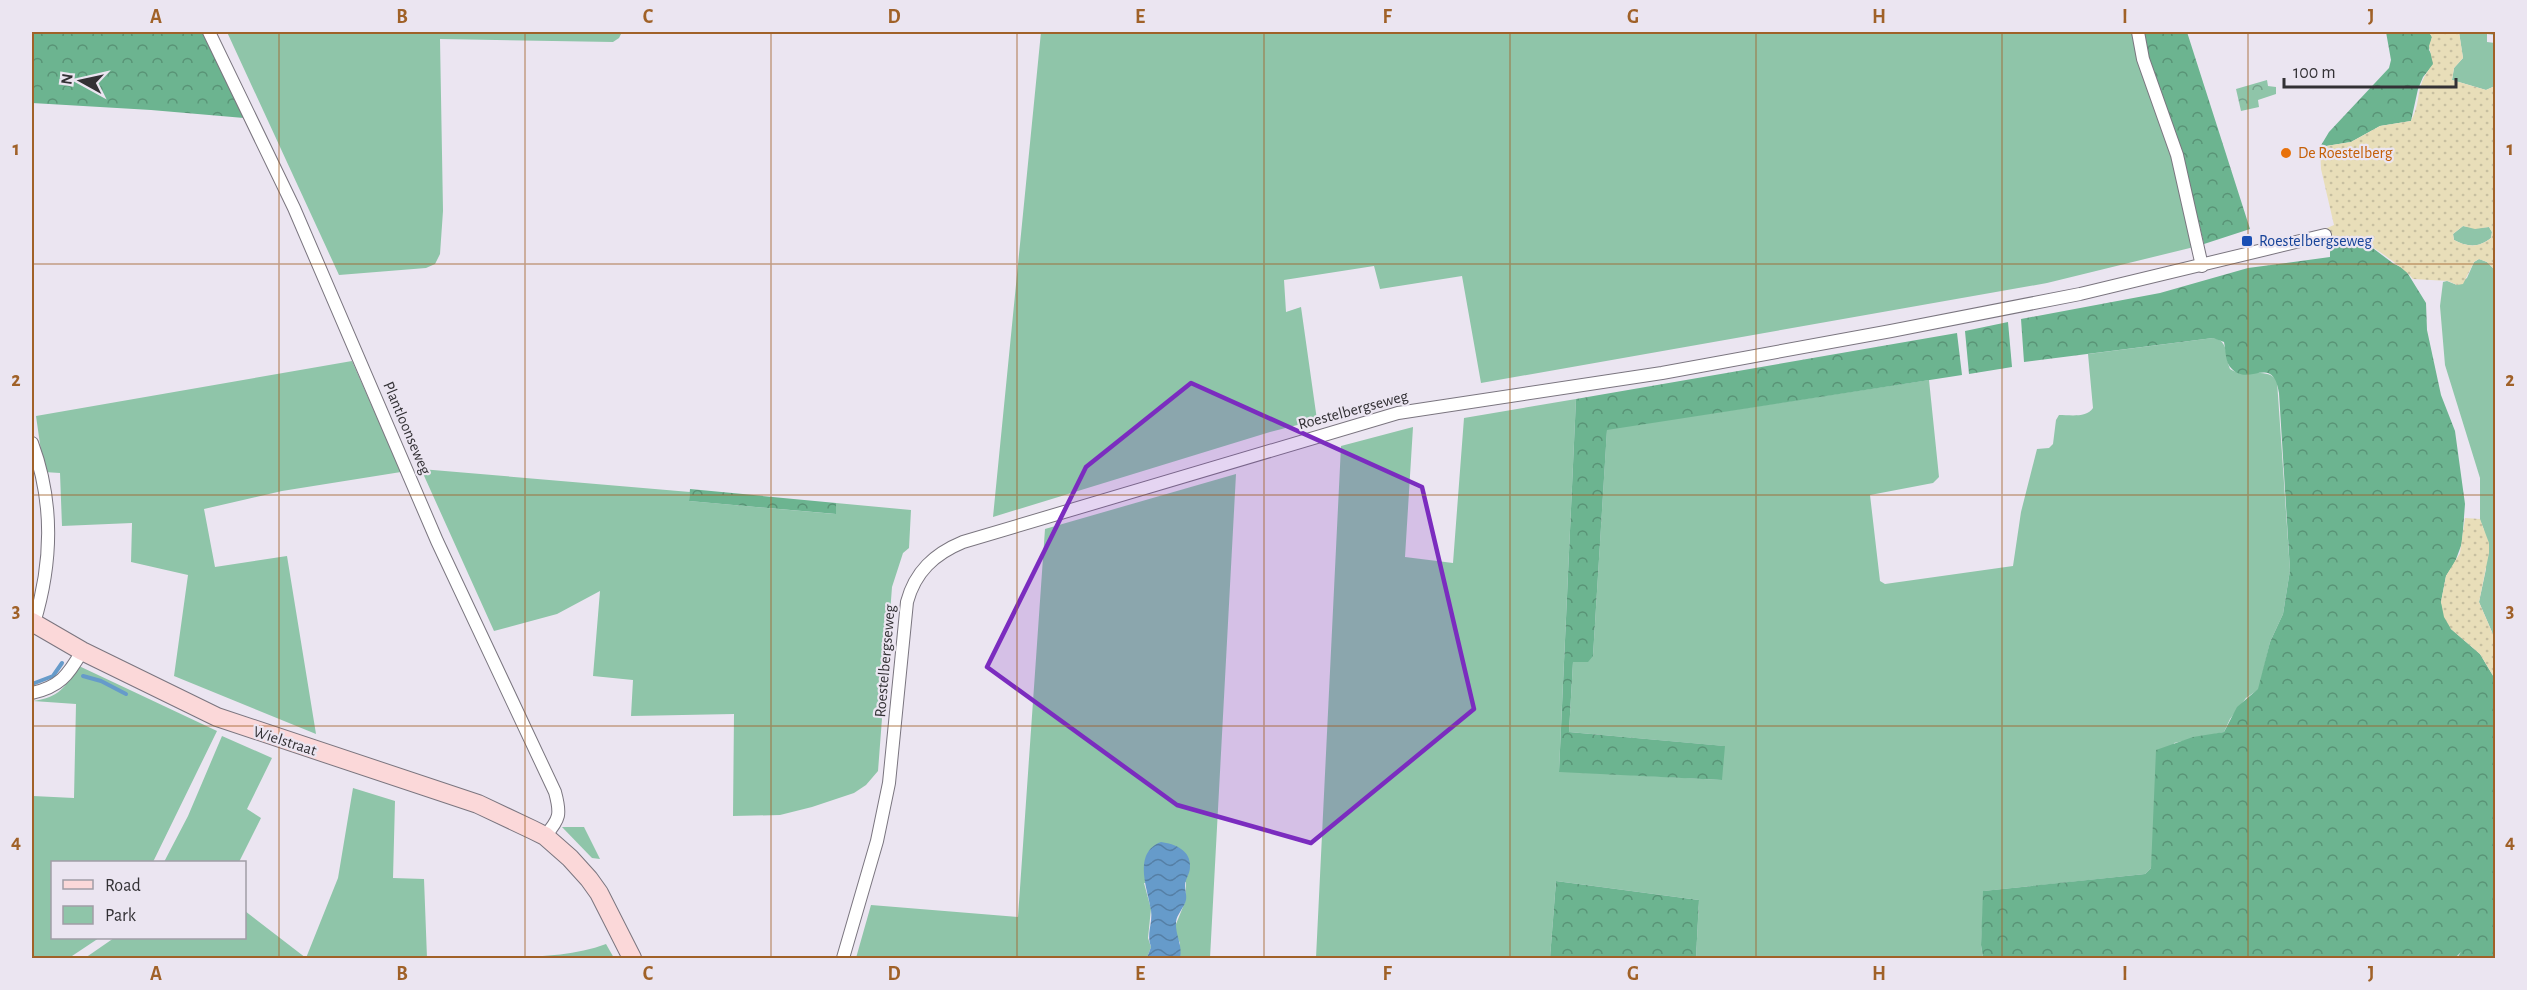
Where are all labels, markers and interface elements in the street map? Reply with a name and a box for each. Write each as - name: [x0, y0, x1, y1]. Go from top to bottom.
- text: A: [150, 7, 162, 27]
- text: B: [396, 7, 408, 27]
- text: C: [643, 7, 654, 27]
- text: D: [887, 7, 901, 27]
- text: E: [1135, 7, 1145, 27]
- text: F: [1382, 7, 1392, 27]
- text: G: [1627, 7, 1639, 27]
- text: H: [1872, 7, 1886, 27]
- text: I: [2122, 7, 2128, 27]
- text: J: [2368, 7, 2374, 27]
- north arrow: [51, 51, 111, 111]
- scale bar: [2284, 51, 2456, 89]
- text: 100 m: [2293, 64, 2336, 82]
- text: N: [58, 72, 76, 86]
- text: 1: [12, 139, 20, 159]
- text: 1: [2506, 139, 2514, 159]
- place label: De Roestelberg: [2298, 145, 2393, 161]
- marker: De Roestelberg: [2279, 146, 2293, 160]
- place label: Roestelbergseweg: [2259, 233, 2372, 249]
- marker: Roestelbergseweg: [2240, 234, 2254, 248]
- text: 2: [11, 370, 21, 390]
- text: 2: [2505, 370, 2515, 390]
- street label: Plantloonseweg: [380, 379, 434, 477]
- street label: Roestelbergseweg: [1296, 388, 1410, 432]
- text: 3: [12, 601, 20, 621]
- text: 3: [2506, 601, 2514, 621]
- street label: Roestelbergseweg: [872, 604, 898, 718]
- street label: Wielstraat: [251, 723, 319, 759]
- text: 4: [11, 832, 21, 852]
- text: 4: [2505, 832, 2515, 852]
- legend: [51, 861, 246, 939]
- text: Road: [105, 877, 141, 895]
- text: Park: [105, 907, 137, 925]
- text: A: [150, 964, 162, 984]
- text: B: [396, 964, 408, 984]
- text: C: [643, 964, 654, 984]
- text: D: [887, 964, 901, 984]
- text: E: [1135, 964, 1145, 984]
- text: F: [1382, 964, 1392, 984]
- text: G: [1627, 964, 1639, 984]
- text: H: [1872, 964, 1886, 984]
- text: I: [2122, 964, 2128, 984]
- text: J: [2368, 964, 2374, 984]

